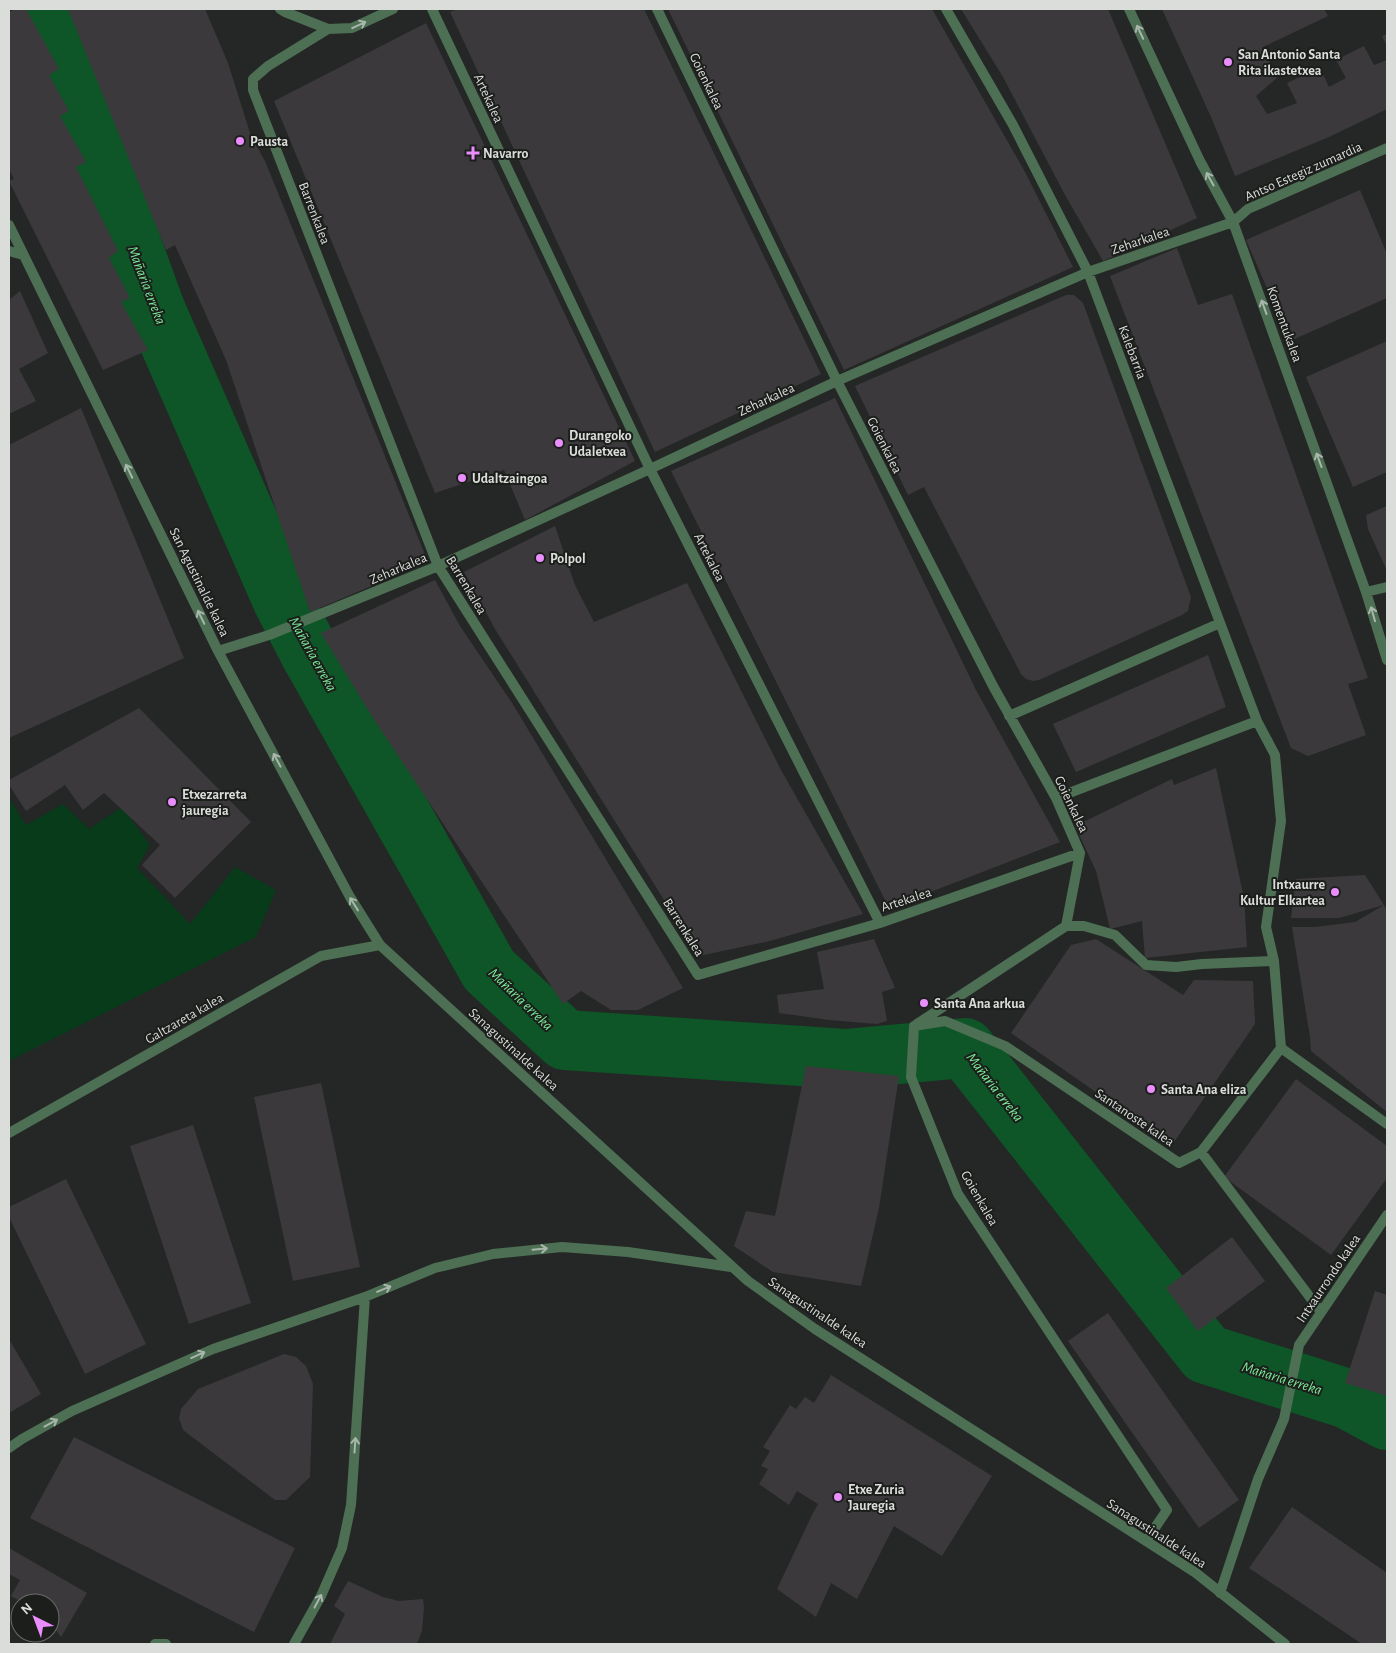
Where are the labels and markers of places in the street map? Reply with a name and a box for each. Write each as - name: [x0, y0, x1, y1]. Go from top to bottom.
- place label: San Antonio Santa Rita ikastetxea: [1238, 48, 1341, 78]
- marker: San Antonio Santa Rita ikastetxea: [1222, 56, 1234, 68]
- marker: Pausta: [234, 135, 246, 147]
- place label: Pausta: [250, 135, 289, 149]
- marker: Navarro: [467, 147, 479, 159]
- place label: Navarro: [483, 147, 529, 161]
- place label: Durangoko Udaletxea: [569, 429, 632, 459]
- marker: Durangoko Udaletxea: [553, 437, 565, 449]
- marker: Udaltzaingoa: [456, 472, 468, 484]
- place label: Udaltzaingoa: [472, 472, 548, 486]
- marker: Polpol: [534, 552, 546, 564]
- place label: Polpol: [550, 552, 586, 566]
- place label: Etxezarreta jauregia: [182, 788, 247, 818]
- marker: Etxezarreta jauregia: [166, 796, 178, 808]
- place label: Intxaurre Kultur Elkartea: [1240, 878, 1325, 908]
- marker: Intxaurre Kultur Elkartea: [1329, 886, 1341, 898]
- marker: Santa Ana arkua: [918, 997, 930, 1009]
- place label: Santa Ana arkua: [934, 997, 1026, 1011]
- marker: Santa Ana eliza: [1145, 1083, 1157, 1095]
- place label: Santa Ana eliza: [1161, 1083, 1247, 1097]
- place label: Etxe Zuria Jauregia: [848, 1483, 905, 1513]
- marker: Etxe Zuria Jauregia: [832, 1491, 844, 1503]

